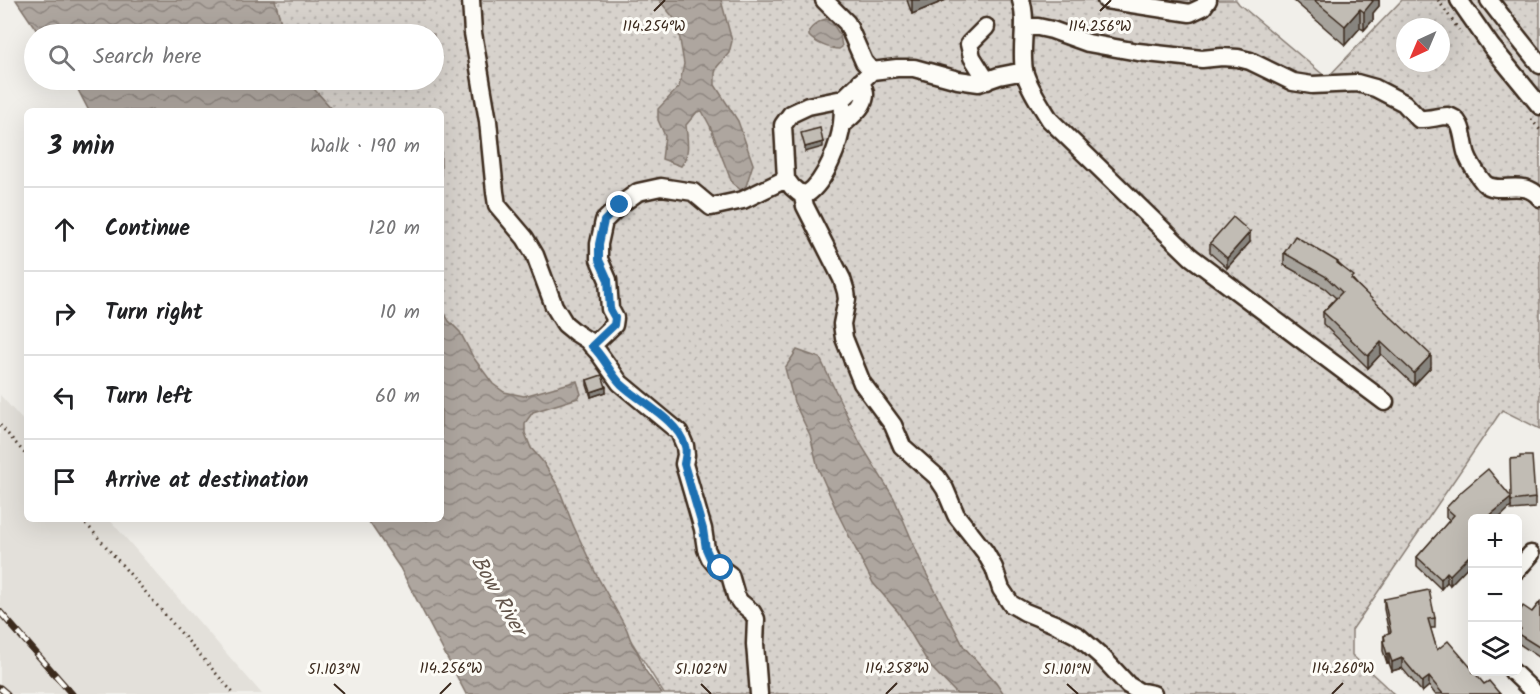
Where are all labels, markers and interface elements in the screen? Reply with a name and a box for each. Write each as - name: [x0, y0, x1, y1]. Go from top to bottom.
- text: 114.254°W: [622, 15, 686, 39]
- text: 114.256°W: [1068, 15, 1132, 39]
- north arrow: [1396, 18, 1450, 72]
- search box: [24, 24, 444, 90]
- text: Search here: [93, 40, 201, 75]
- icon: search: [45, 41, 78, 74]
- text: 3 min: [48, 126, 115, 168]
- text: Walk · 190 m: [310, 131, 420, 163]
- route end: [606, 191, 632, 217]
- text: Continue: [105, 212, 190, 247]
- icon: ahead: [48, 213, 81, 246]
- text: 120 m: [368, 213, 420, 245]
- text: Turn right: [105, 296, 203, 331]
- icon: right: [48, 297, 81, 330]
- text: 10 m: [380, 297, 420, 329]
- text: Turn left: [105, 380, 192, 415]
- icon: left: [48, 381, 81, 414]
- text: 60 m: [375, 381, 420, 413]
- text: Arrive at destination: [105, 464, 308, 499]
- icon: arrive: [48, 465, 81, 498]
- map controls: [1468, 514, 1522, 676]
- button: +: [1468, 514, 1522, 568]
- water label: Bow River: [461, 549, 536, 646]
- route start: [707, 554, 733, 580]
- button: −: [1468, 568, 1522, 622]
- button: layers: [1468, 622, 1522, 676]
- text: 114.256°W: [419, 657, 483, 681]
- text: 114.258°W: [865, 657, 929, 681]
- text: 114.260°W: [1312, 657, 1375, 681]
- text: 51.103°N: [308, 658, 360, 682]
- text: 51.102°N: [675, 658, 727, 682]
- text: 51.101°N: [1043, 658, 1091, 682]

